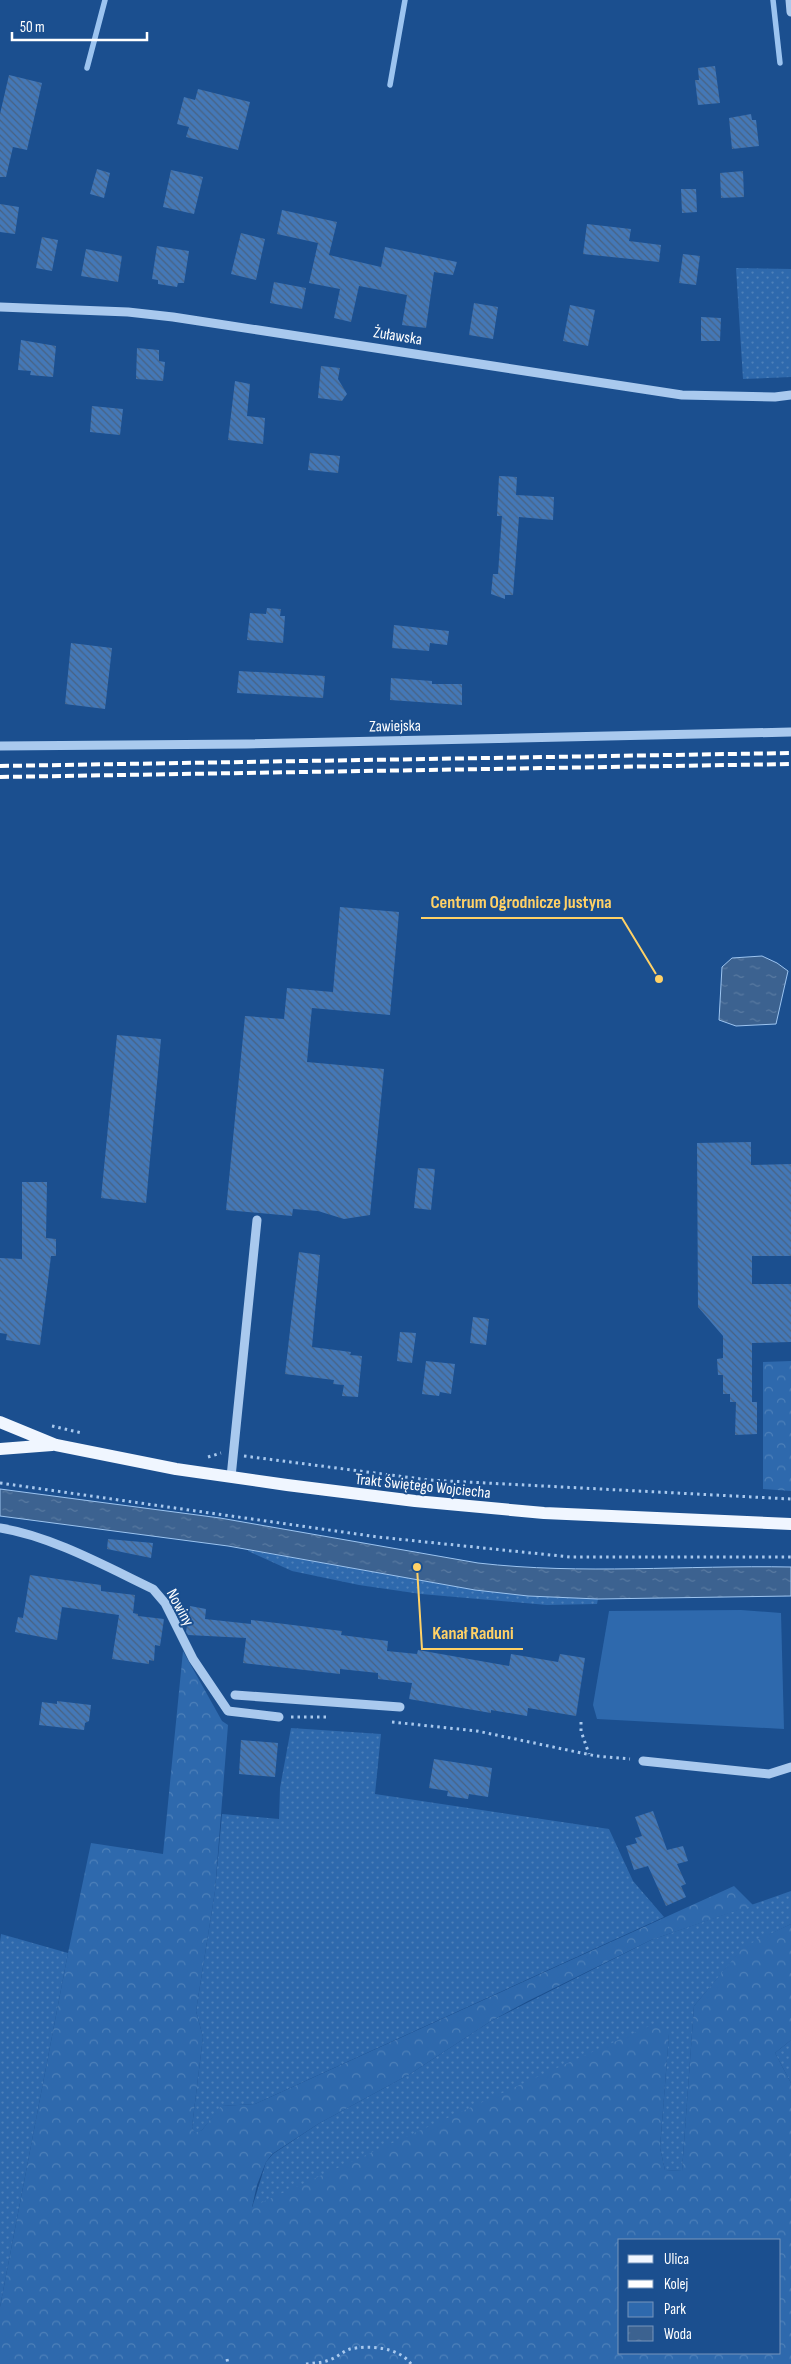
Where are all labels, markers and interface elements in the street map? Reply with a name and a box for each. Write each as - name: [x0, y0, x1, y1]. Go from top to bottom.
- scale bar: [12, 10, 148, 42]
- text: 50 m: [20, 18, 45, 37]
- street label: Żuławska: [372, 323, 424, 350]
- street label: Zawiejska: [369, 717, 421, 736]
- callout: Centrum Ogrodnicze Justyna: [421, 885, 622, 918]
- text: Centrum Ogrodnicze Justyna: [430, 892, 612, 913]
- street label: Trakt Świętego Wojciecha: [354, 1470, 492, 1503]
- street label: Nowiny: [162, 1586, 198, 1630]
- callout: Kanał Raduni: [422, 1616, 523, 1649]
- text: Kanał Raduni: [432, 1623, 514, 1644]
- legend: [618, 2239, 781, 2354]
- text: Ulica: [664, 2250, 689, 2269]
- text: Kolej: [664, 2275, 689, 2294]
- text: Park: [664, 2300, 686, 2319]
- text: Woda: [664, 2325, 692, 2344]

